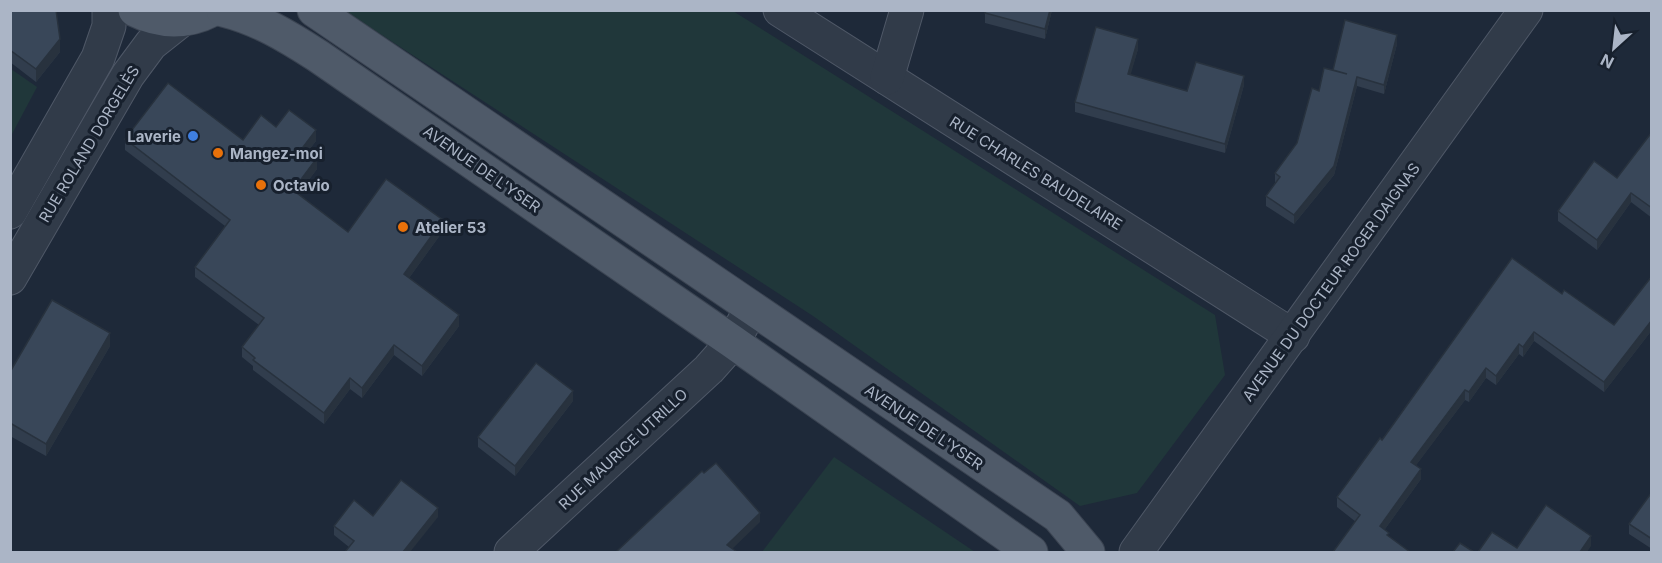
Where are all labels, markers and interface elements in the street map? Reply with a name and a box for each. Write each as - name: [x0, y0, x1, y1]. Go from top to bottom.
- north arrow: [1584, 18, 1644, 78]
- text: N: [1597, 50, 1617, 73]
- street label: RUE ROLAND DORGELÈS: [35, 62, 143, 226]
- street label: RUE CHARLES BAUDELAIRE: [946, 112, 1126, 234]
- street label: AVENUE DE L'YSER: [420, 121, 544, 217]
- place label: Laverie: [127, 127, 181, 146]
- marker: Laverie: [186, 129, 200, 143]
- place label: Mangez-moi: [230, 144, 323, 163]
- marker: Mangez-moi: [211, 146, 225, 160]
- street label: AVENUE DU DOCTEUR ROGER DAIGNAS: [1238, 159, 1424, 405]
- place label: Octavio: [273, 176, 330, 195]
- marker: Octavio: [254, 178, 268, 192]
- place label: Atelier 53: [415, 218, 486, 237]
- marker: Atelier 53: [396, 220, 410, 234]
- street label: AVENUE DE L'YSER: [861, 380, 987, 474]
- street label: RUE MAURICE UTRILLO: [555, 384, 691, 514]

